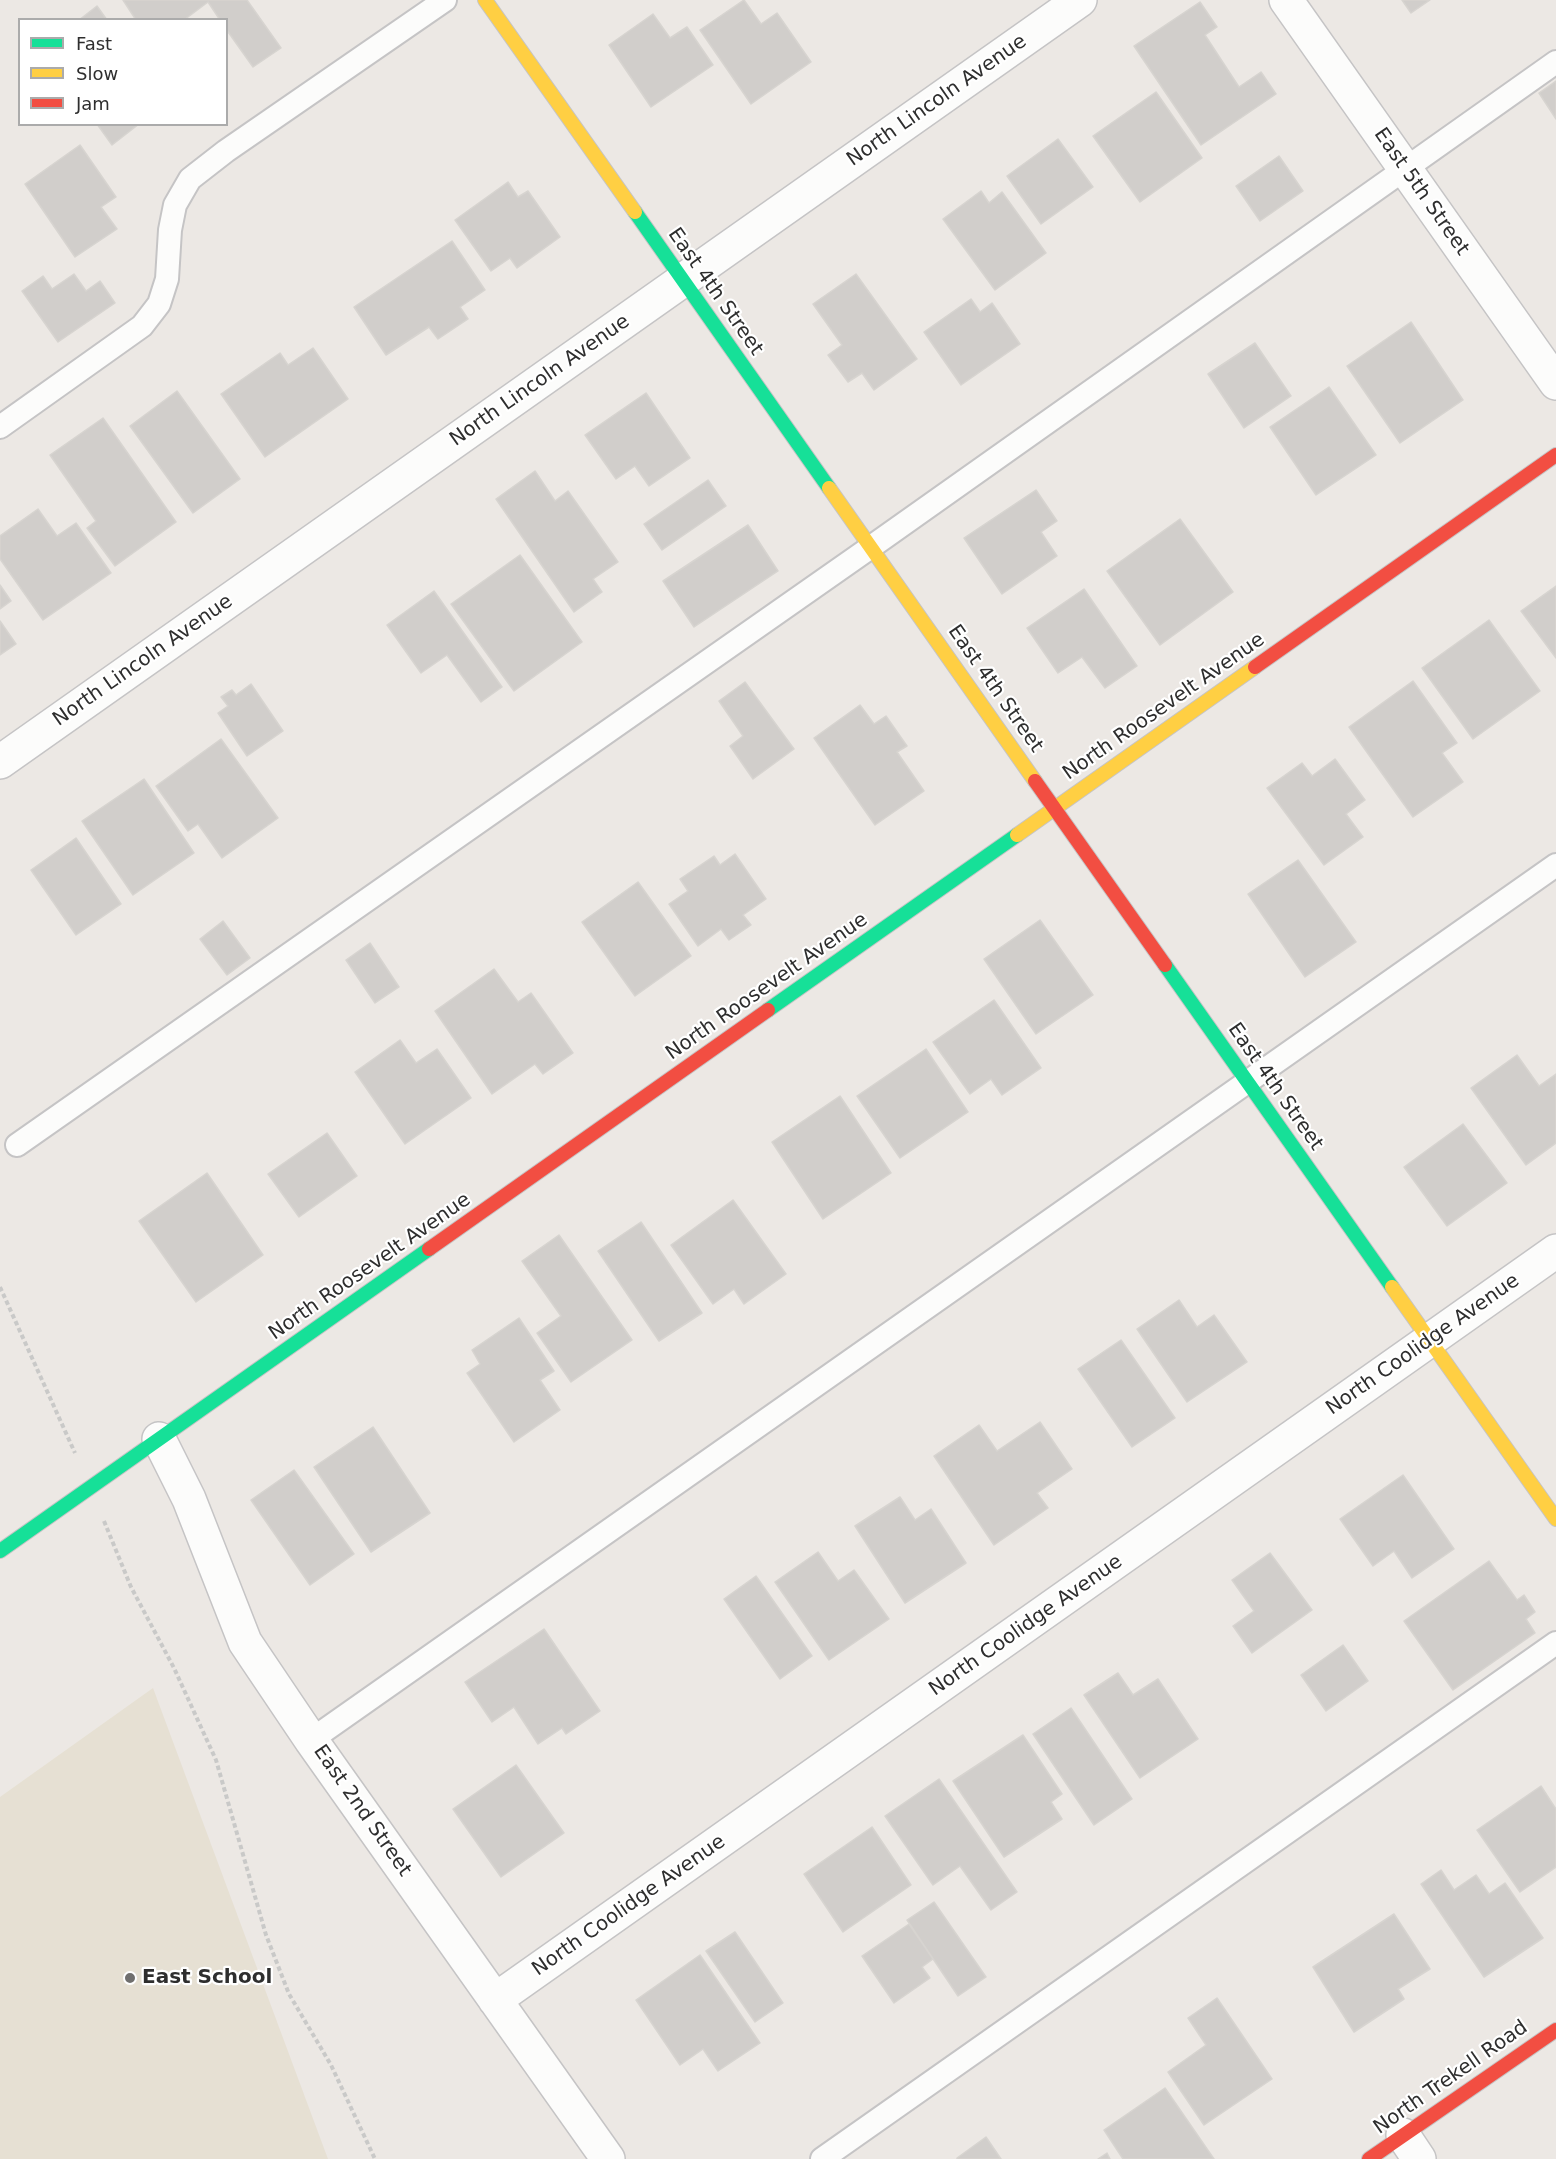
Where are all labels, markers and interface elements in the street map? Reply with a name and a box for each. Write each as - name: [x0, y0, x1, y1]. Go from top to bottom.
- legend: [18, 18, 228, 126]
- street label: North Lincoln Avenue: [843, 30, 1031, 172]
- text: Fast: [76, 33, 112, 54]
- text: Slow: [76, 63, 118, 84]
- text: Jam: [76, 93, 110, 114]
- street label: East 5th Street: [1368, 124, 1474, 260]
- street label: East 4th Street: [662, 224, 768, 360]
- street label: North Lincoln Avenue: [446, 310, 634, 452]
- street label: North Lincoln Avenue: [49, 590, 237, 732]
- street label: East 4th Street: [942, 621, 1048, 757]
- street label: North Roosevelt Avenue: [1059, 628, 1269, 786]
- street label: North Roosevelt Avenue: [662, 908, 872, 1066]
- street label: East 4th Street: [1222, 1019, 1328, 1155]
- street label: North Roosevelt Avenue: [265, 1188, 475, 1346]
- street label: North Coolidge Avenue: [1322, 1269, 1524, 1421]
- street label: North Coolidge Avenue: [925, 1550, 1127, 1702]
- street label: East 2nd Street: [308, 1741, 416, 1881]
- street label: North Coolidge Avenue: [528, 1830, 730, 1982]
- place label: East School: [142, 1966, 272, 1990]
- marker: East School: [123, 1971, 137, 1985]
- street label: North Trekell Road: [1369, 2016, 1533, 2140]

